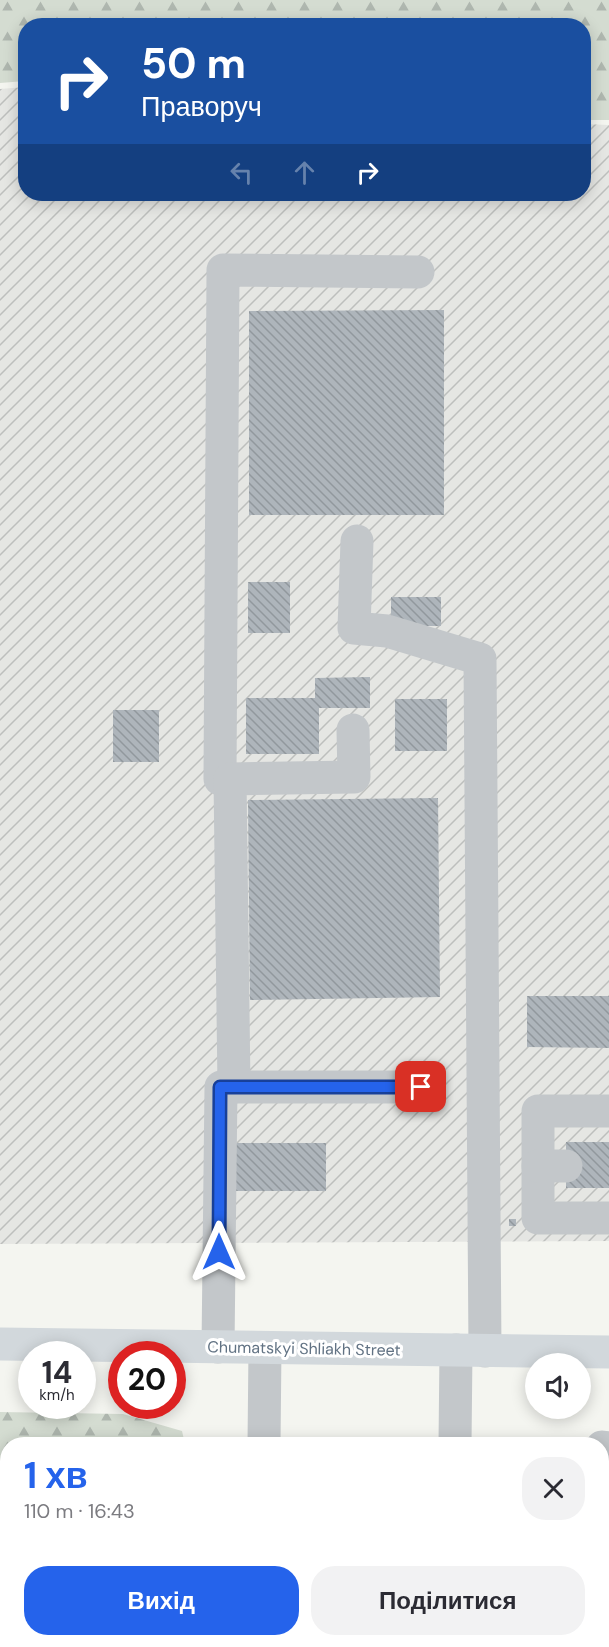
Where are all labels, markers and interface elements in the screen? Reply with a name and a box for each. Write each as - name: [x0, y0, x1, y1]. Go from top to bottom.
- text: 50 m: [141, 36, 246, 91]
- icon: right: [42, 42, 120, 120]
- text: Праворуч: [141, 89, 262, 124]
- icon: left: [225, 156, 258, 189]
- icon: ahead: [288, 156, 321, 189]
- icon: right: [351, 156, 384, 189]
- pin: [395, 1061, 446, 1112]
- icon: arrive: [404, 1070, 437, 1103]
- position arrow: [187, 1220, 251, 1284]
- street label: Chumatskyi Shliakh Street: [207, 1336, 401, 1361]
- speed limit sign: 20: [108, 1341, 186, 1419]
- text: 14: [42, 1353, 72, 1392]
- map controls: [525, 1353, 591, 1419]
- button: sound: [525, 1353, 591, 1419]
- text: km/h: [39, 1385, 75, 1405]
- text: 1 хв: [24, 1452, 88, 1499]
- button: close: [522, 1457, 585, 1520]
- text: 110 m · 16:43: [24, 1498, 135, 1524]
- button: Вихід: [24, 1566, 299, 1635]
- button: Поділитися: [311, 1566, 585, 1635]

